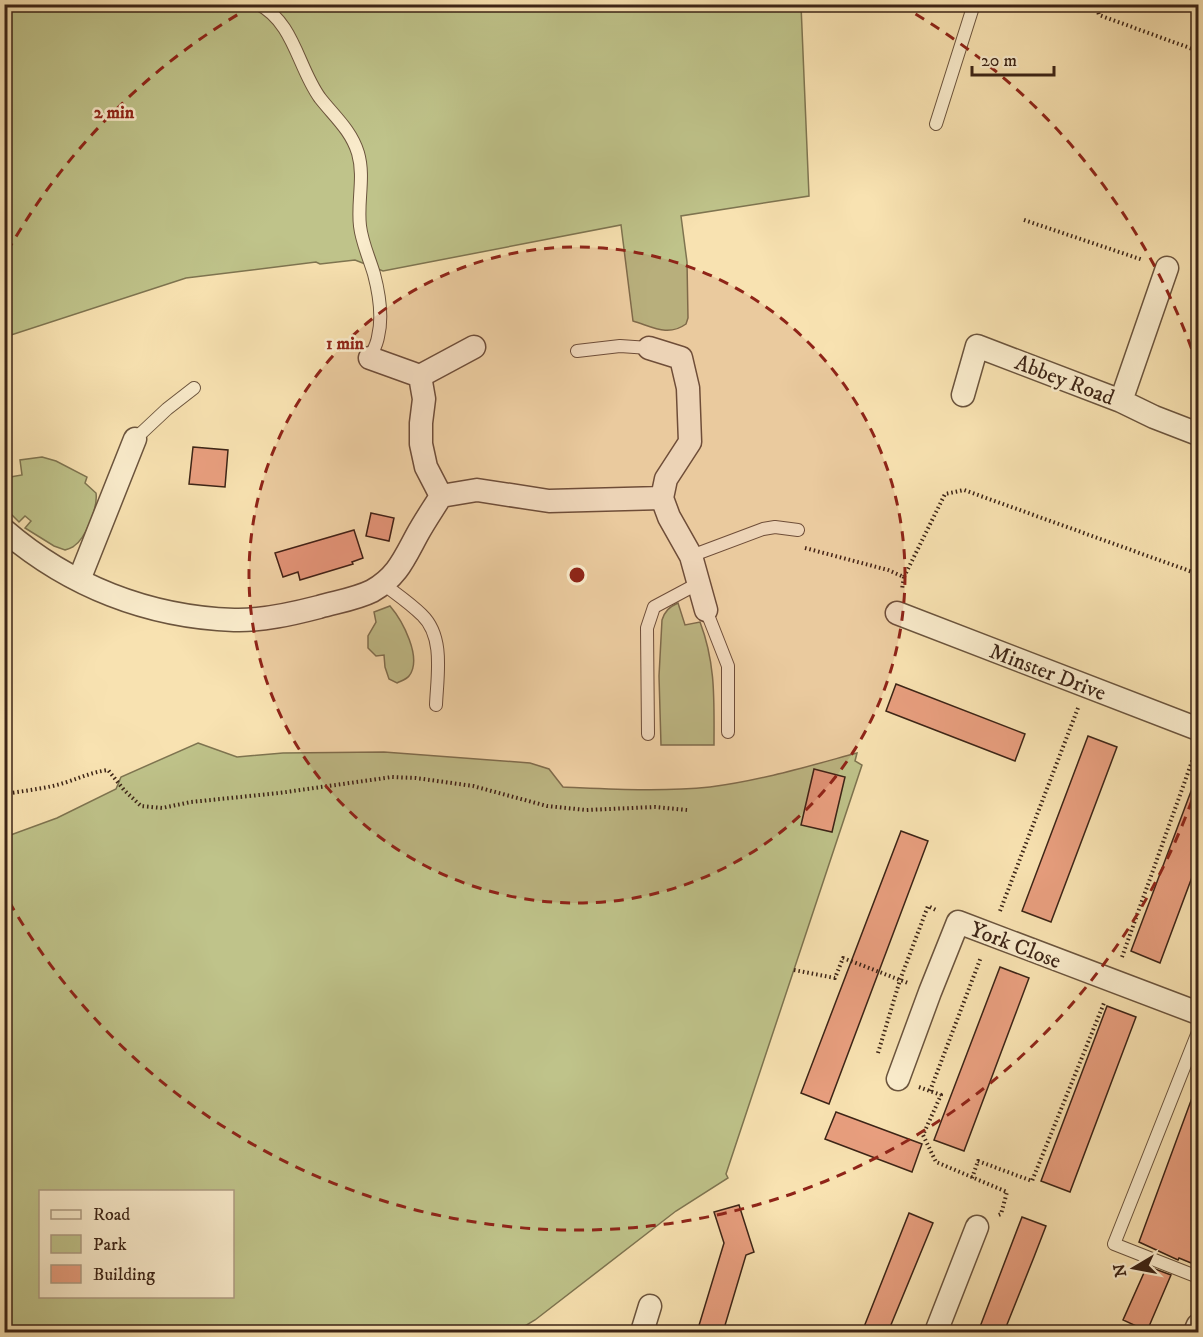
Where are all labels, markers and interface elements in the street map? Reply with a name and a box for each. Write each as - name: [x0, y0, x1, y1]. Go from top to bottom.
- scale bar: [972, 39, 1054, 77]
- text: 20 m: [981, 50, 1017, 72]
- text: 2 min: [94, 102, 135, 124]
- text: 1 min: [326, 333, 365, 355]
- street label: Abbey Road: [1011, 349, 1118, 412]
- centre of rings: [567, 565, 587, 585]
- street label: Minster Drive: [985, 638, 1110, 707]
- street label: York Close: [966, 916, 1065, 975]
- legend: [39, 1190, 234, 1298]
- text: Road: [93, 1204, 130, 1226]
- text: Park: [93, 1234, 127, 1256]
- north arrow: [1104, 1238, 1164, 1298]
- text: N: [1109, 1262, 1131, 1279]
- text: Building: [93, 1264, 155, 1286]

